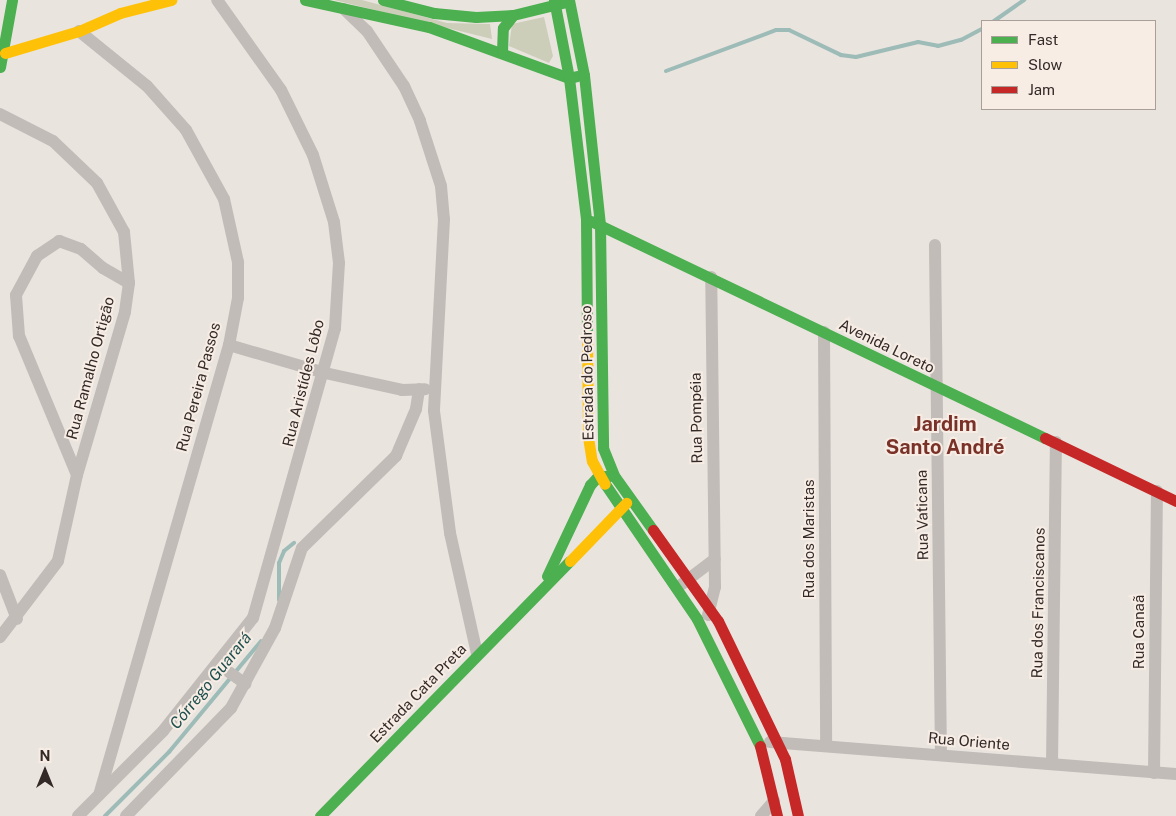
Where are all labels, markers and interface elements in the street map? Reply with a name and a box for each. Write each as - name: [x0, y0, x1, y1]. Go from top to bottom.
- legend: [981, 20, 1156, 110]
- text: Fast: [1028, 31, 1058, 48]
- text: Slow: [1028, 56, 1062, 73]
- text: Jam: [1028, 81, 1055, 98]
- street label: Rua Ramalho Ortigão: [62, 294, 118, 442]
- street label: Estrada do Pedroso: [577, 305, 597, 441]
- street label: Avenida Loreto: [836, 315, 938, 377]
- street label: Rua Aristídes Lôbo: [278, 317, 328, 449]
- street label: Rua Pereira Passos: [172, 320, 224, 454]
- street label: Rua Pompéia: [686, 372, 706, 464]
- district label: Jardim Santo André: [886, 413, 1004, 460]
- street label: Rua Vaticana: [912, 469, 932, 561]
- street label: Rua dos Maristas: [800, 479, 818, 599]
- street label: Rua dos Franciscanos: [1028, 527, 1048, 679]
- street label: Rua Canaã: [1130, 595, 1148, 669]
- water label: Córrego Guarará: [166, 629, 256, 733]
- street label: Estrada Cata Preta: [366, 640, 470, 746]
- street label: Rua Oriente: [927, 728, 1011, 754]
- north arrow: [20, 746, 70, 796]
- text: N: [40, 748, 50, 764]

